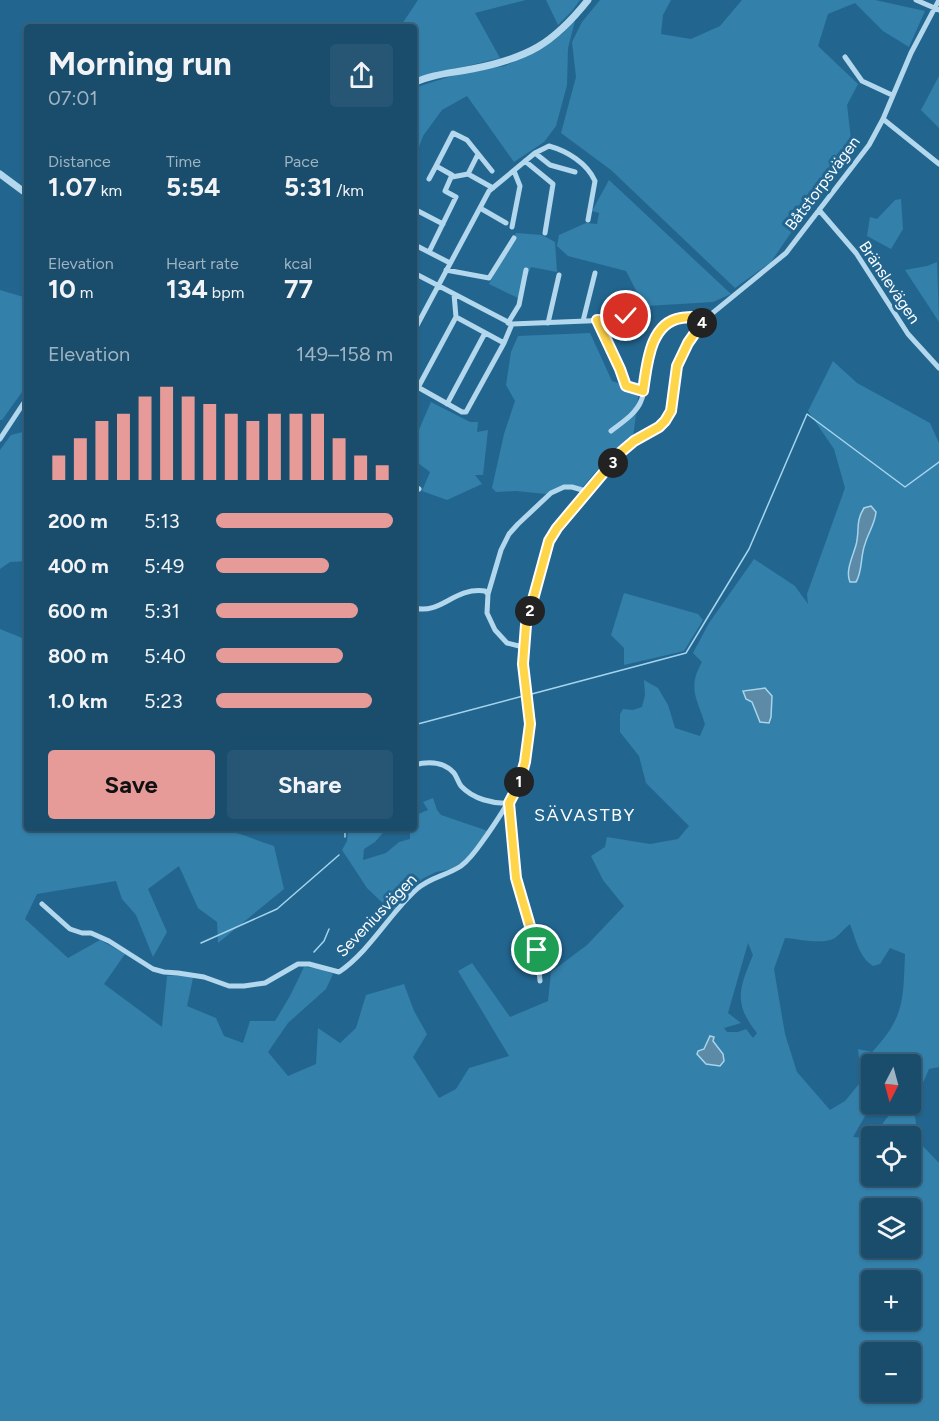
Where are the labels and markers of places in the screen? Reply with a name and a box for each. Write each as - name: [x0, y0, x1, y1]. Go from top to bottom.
- pin: [600, 290, 651, 341]
- pin: 4: [687, 308, 717, 338]
- pin: 3: [598, 448, 628, 478]
- pin: 2: [515, 596, 545, 626]
- pin: 1: [504, 767, 534, 797]
- pin: [511, 924, 562, 975]

